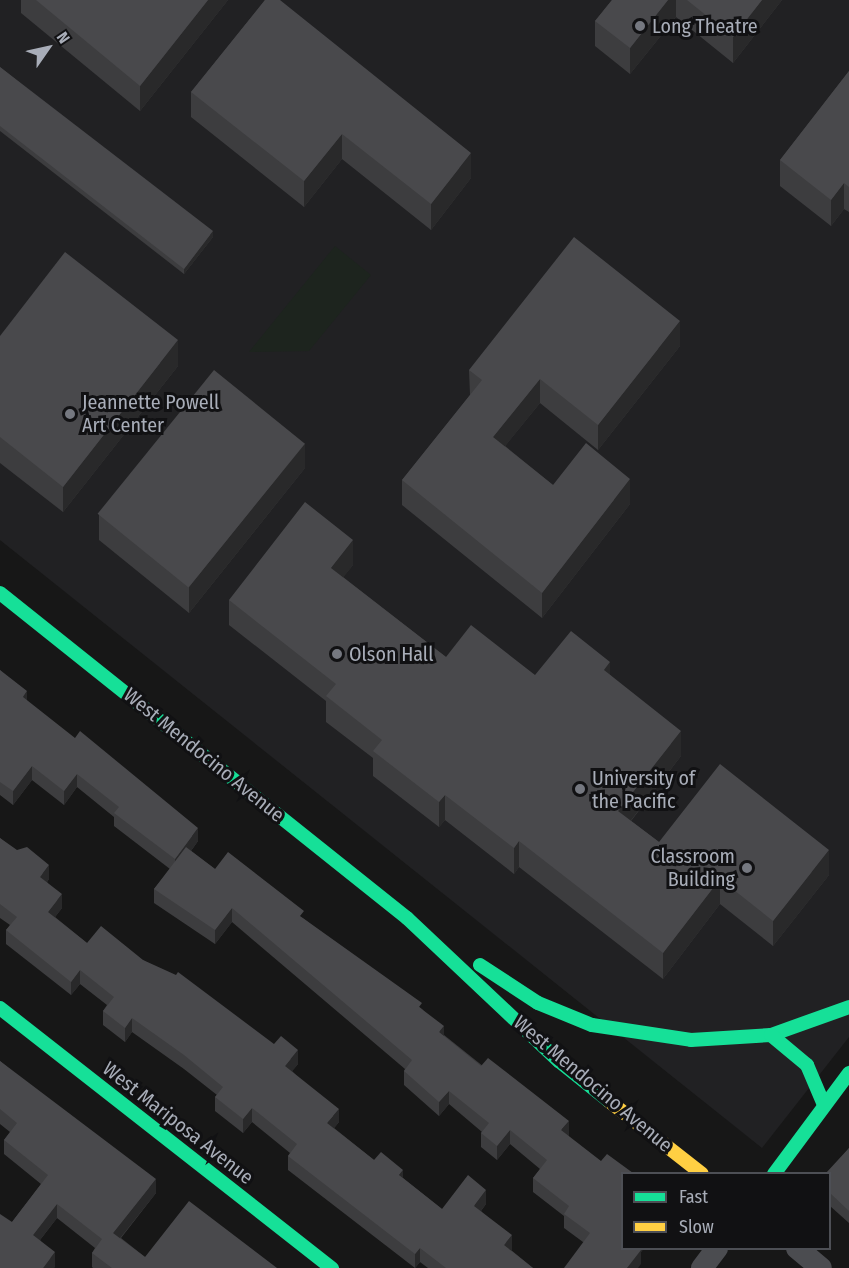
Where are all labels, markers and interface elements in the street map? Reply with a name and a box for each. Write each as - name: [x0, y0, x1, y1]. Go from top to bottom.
- place label: Long Theatre: [652, 14, 758, 38]
- north arrow: [18, 18, 78, 78]
- marker: Long Theatre: [633, 19, 647, 33]
- text: N: [53, 28, 74, 47]
- place label: Jeannette Powell Art Center: [82, 390, 219, 437]
- marker: Jeannette Powell Art Center: [63, 407, 77, 421]
- place label: Olson Hall: [349, 642, 433, 666]
- marker: Olson Hall: [330, 647, 344, 661]
- street label: West Mendocino Avenue: [119, 683, 289, 827]
- place label: University of the Pacific: [592, 766, 695, 813]
- marker: University of the Pacific: [573, 782, 587, 796]
- place label: Classroom Building: [650, 844, 735, 891]
- marker: Classroom Building: [740, 861, 754, 875]
- street label: West Mendocino Avenue: [509, 1011, 677, 1157]
- street label: West Mariposa Avenue: [98, 1057, 258, 1189]
- legend: [621, 1172, 831, 1250]
- text: Fast: [679, 1186, 708, 1208]
- text: Slow: [679, 1216, 714, 1238]

